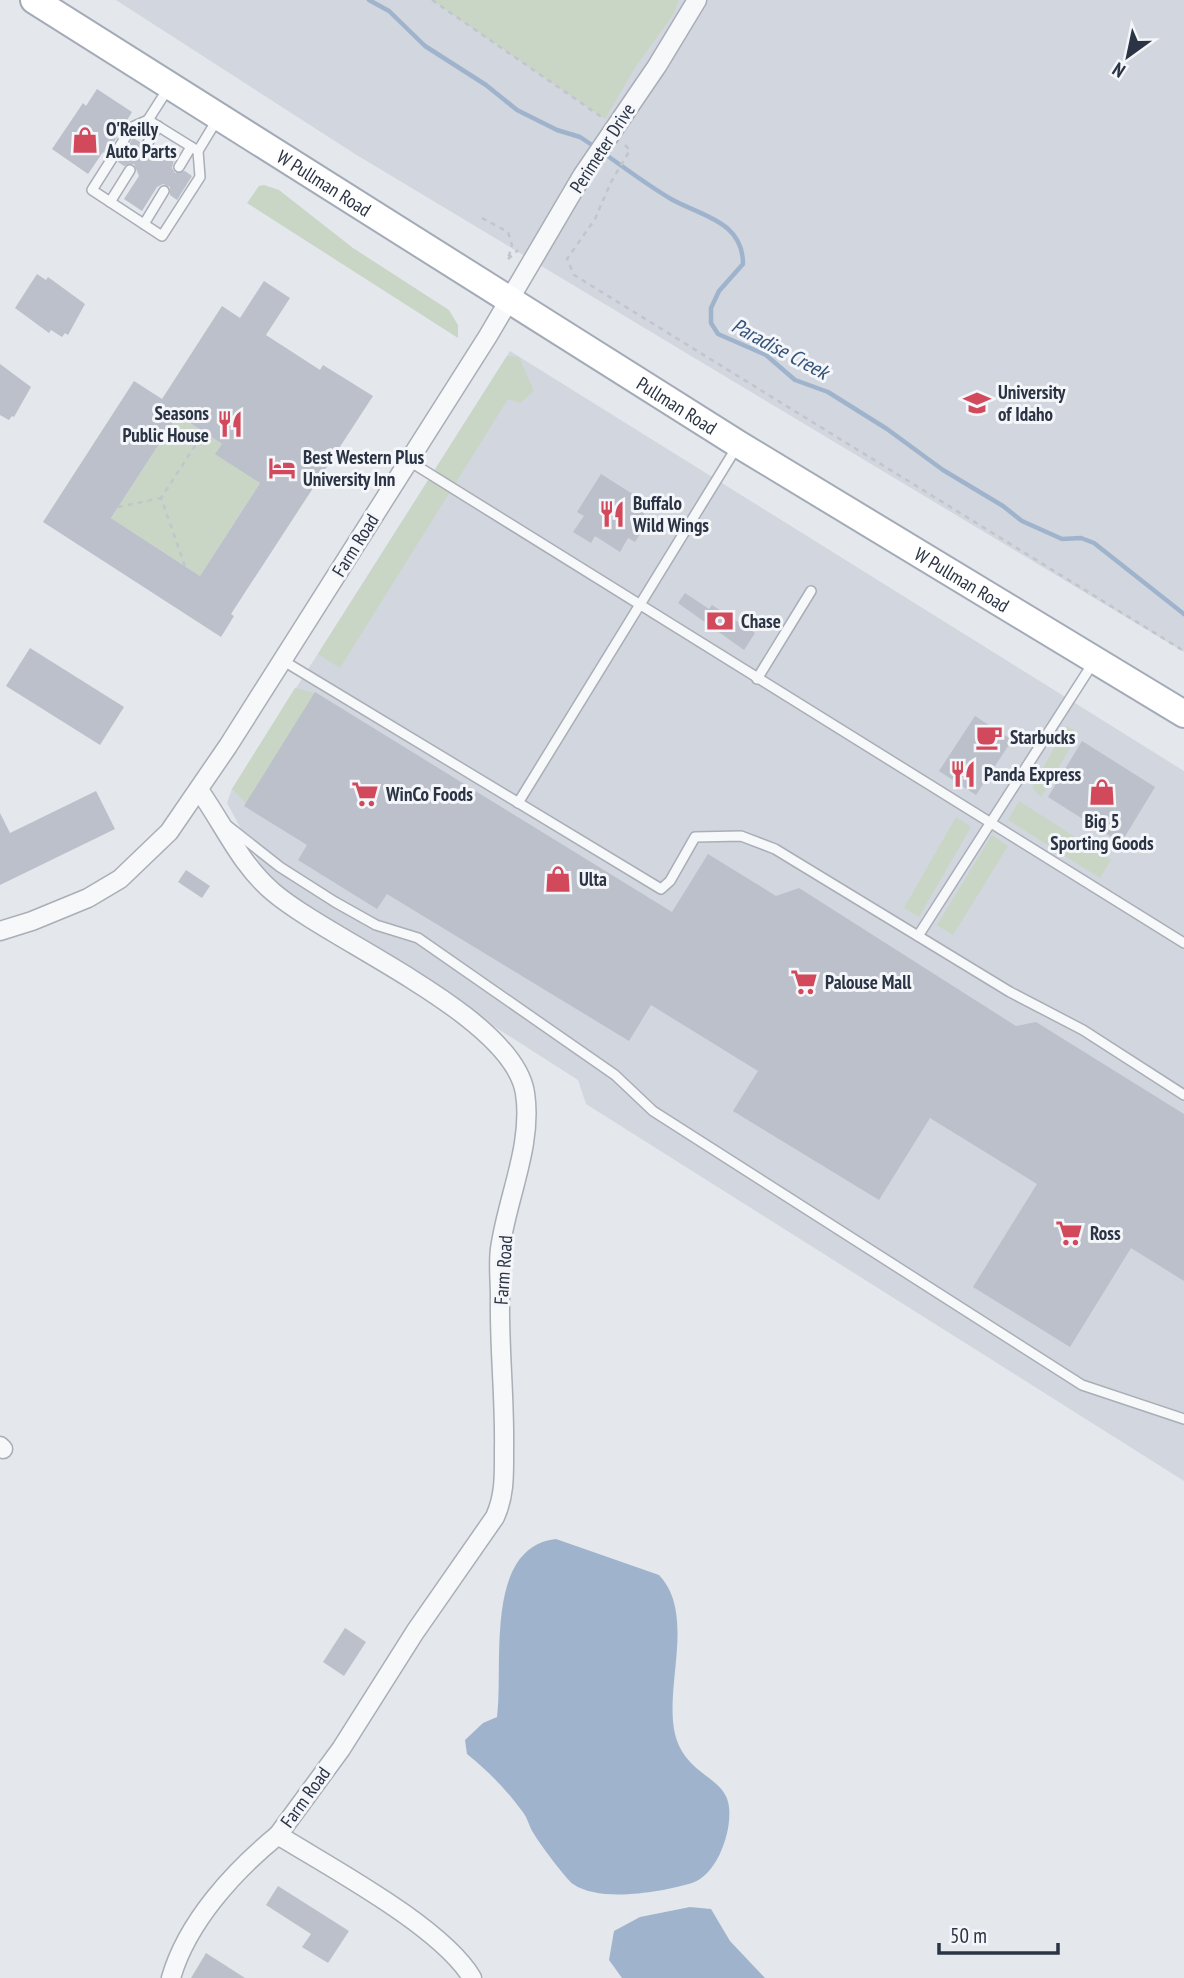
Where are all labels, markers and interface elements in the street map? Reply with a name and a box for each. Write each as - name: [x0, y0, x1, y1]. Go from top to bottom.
- north arrow: [1093, 21, 1163, 91]
- text: N: [1108, 57, 1130, 83]
- street label: Perimeter Drive: [564, 99, 640, 197]
- place label: O'Reilly Auto Parts: [105, 117, 177, 163]
- shop icon: O'Reilly Auto Parts: [70, 125, 100, 155]
- street label: W Pullman Road: [273, 144, 376, 222]
- water label: Paradise Creek: [727, 312, 836, 387]
- street label: Pullman Road: [632, 371, 721, 440]
- place label: University of Idaho: [998, 380, 1066, 426]
- school or university icon: University of Idaho: [962, 388, 992, 418]
- place label: Seasons Public House: [123, 401, 209, 447]
- restaurant icon: Seasons Public House: [215, 409, 245, 439]
- place label: Best Western Plus University Inn: [303, 445, 424, 491]
- hotel icon: Best Western Plus University Inn: [267, 453, 297, 483]
- place label: Buffalo Wild Wings: [632, 491, 709, 537]
- restaurant icon: Buffalo Wild Wings: [597, 499, 627, 529]
- street label: Farm Road: [326, 509, 384, 581]
- street label: W Pullman Road: [910, 542, 1014, 617]
- bank icon: Chase: [705, 606, 735, 636]
- place label: Chase: [741, 609, 781, 633]
- cafe icon: Starbucks: [974, 722, 1004, 752]
- place label: Starbucks: [1010, 725, 1076, 749]
- restaurant icon: Panda Express: [948, 759, 978, 789]
- place label: Panda Express: [984, 762, 1082, 786]
- shop icon: Big 5 Sporting Goods: [1087, 777, 1117, 807]
- supermarket icon: WinCo Foods: [350, 779, 380, 809]
- place label: WinCo Foods: [385, 782, 473, 806]
- place label: Big 5 Sporting Goods: [1050, 809, 1154, 855]
- shop icon: Ulta: [543, 864, 573, 894]
- place label: Ulta: [579, 867, 607, 891]
- supermarket icon: Palouse Mall: [789, 967, 819, 997]
- place label: Palouse Mall: [825, 970, 912, 994]
- supermarket icon: Ross: [1054, 1218, 1084, 1248]
- place label: Ross: [1090, 1221, 1121, 1245]
- street label: Farm Road: [489, 1235, 517, 1305]
- street label: Farm Road: [275, 1762, 335, 1832]
- scale bar: [939, 1912, 1058, 1956]
- text: 50 m: [950, 1922, 987, 1949]

